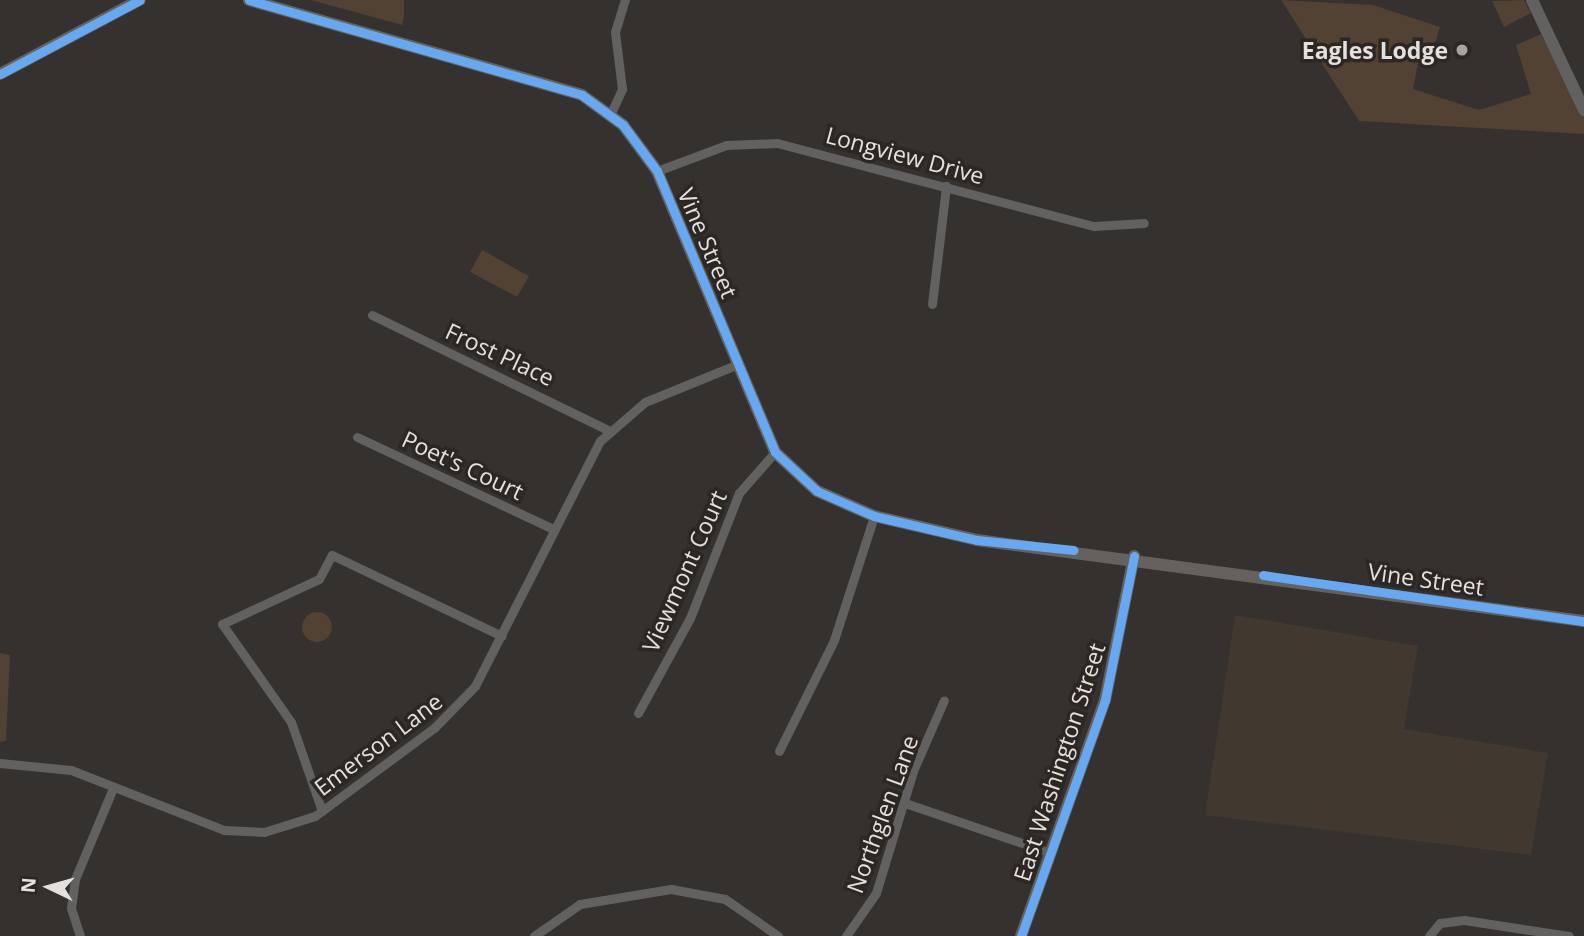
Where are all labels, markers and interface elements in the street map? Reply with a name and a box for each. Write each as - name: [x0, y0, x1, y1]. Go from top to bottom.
- place label: Eagles Lodge: [1302, 36, 1448, 64]
- marker: Eagles Lodge: [1454, 42, 1470, 58]
- street label: Longview Drive: [823, 121, 987, 189]
- street label: Vine Street: [672, 184, 744, 302]
- street label: Frost Place: [441, 317, 559, 391]
- street label: Poet's Court: [398, 425, 528, 505]
- street label: Viewmont Court: [636, 486, 732, 656]
- street label: Vine Street: [1366, 557, 1486, 601]
- street label: East Washington Street: [1007, 640, 1111, 884]
- street label: Emerson Lane: [309, 687, 447, 801]
- street label: Northglen Lane: [841, 731, 923, 897]
- north arrow: [14, 852, 84, 922]
- text: N: [14, 876, 42, 894]

